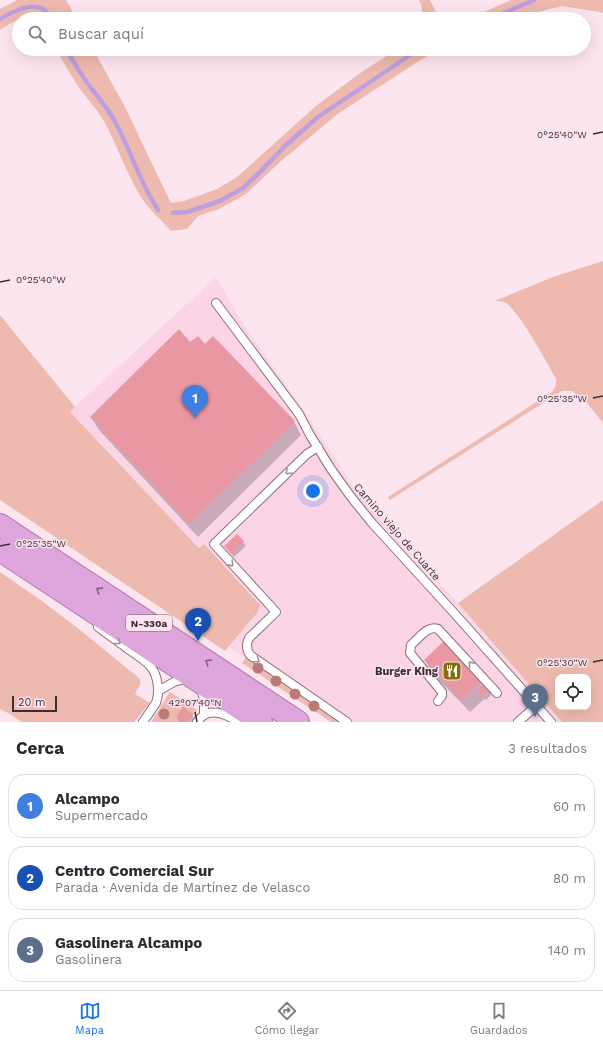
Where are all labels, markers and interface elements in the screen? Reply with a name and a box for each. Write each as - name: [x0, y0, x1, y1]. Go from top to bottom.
- search box: [12, 12, 591, 56]
- icon: search: [26, 23, 48, 45]
- text: Buscar aquí: [58, 25, 144, 43]
- text: 0°25'40"W: [537, 129, 587, 140]
- text: 0°25'40"W: [16, 274, 66, 285]
- pin: 1: [182, 385, 208, 418]
- text: 0°25'35"W: [537, 393, 587, 404]
- one-way arrow: [285, 467, 293, 475]
- your location: [303, 481, 323, 501]
- street label: Camino viejo de Cuarte: [351, 481, 443, 583]
- text: 0°25'35"W: [16, 538, 66, 549]
- one-way arrow: [226, 559, 234, 567]
- one-way arrow: [96, 587, 103, 595]
- pin: 2: [185, 608, 211, 641]
- road number: N-330a: [126, 615, 172, 631]
- one-way arrow: [114, 637, 121, 645]
- one-way arrow: [253, 655, 260, 663]
- text: 0°25'30"W: [537, 657, 588, 668]
- one-way arrow: [205, 660, 212, 667]
- restaurant icon: Burger King: [441, 660, 463, 682]
- one-way arrow: [469, 662, 476, 669]
- place label: Burger King: [375, 665, 439, 678]
- map controls: [555, 674, 591, 710]
- button: locate: [555, 674, 591, 710]
- pin: 3: [522, 684, 548, 717]
- scale bar: [12, 694, 57, 713]
- text: 20 m: [18, 696, 46, 709]
- text: 42°07'40"N: [168, 697, 222, 708]
- text: Cerca: [16, 738, 64, 758]
- text: 3 resultados: [508, 741, 587, 756]
- text: Alcampo: [55, 790, 120, 808]
- text: 1: [27, 799, 33, 814]
- text: 60 m: [553, 799, 586, 814]
- text: Supermercado: [55, 808, 148, 823]
- text: Centro Comercial Sur: [55, 862, 214, 880]
- text: 2: [26, 871, 34, 886]
- text: 80 m: [553, 871, 586, 886]
- text: Parada · Avenida de Martínez de Velasco: [55, 880, 310, 895]
- text: Gasolinera Alcampo: [55, 934, 202, 952]
- text: 3: [26, 943, 34, 958]
- text: 140 m: [548, 943, 586, 958]
- text: Gasolinera: [55, 952, 122, 967]
- tab: Mapa: [75, 1000, 104, 1037]
- tab: Cómo llegar: [255, 1000, 319, 1037]
- tab: Guardados: [470, 1000, 528, 1037]

